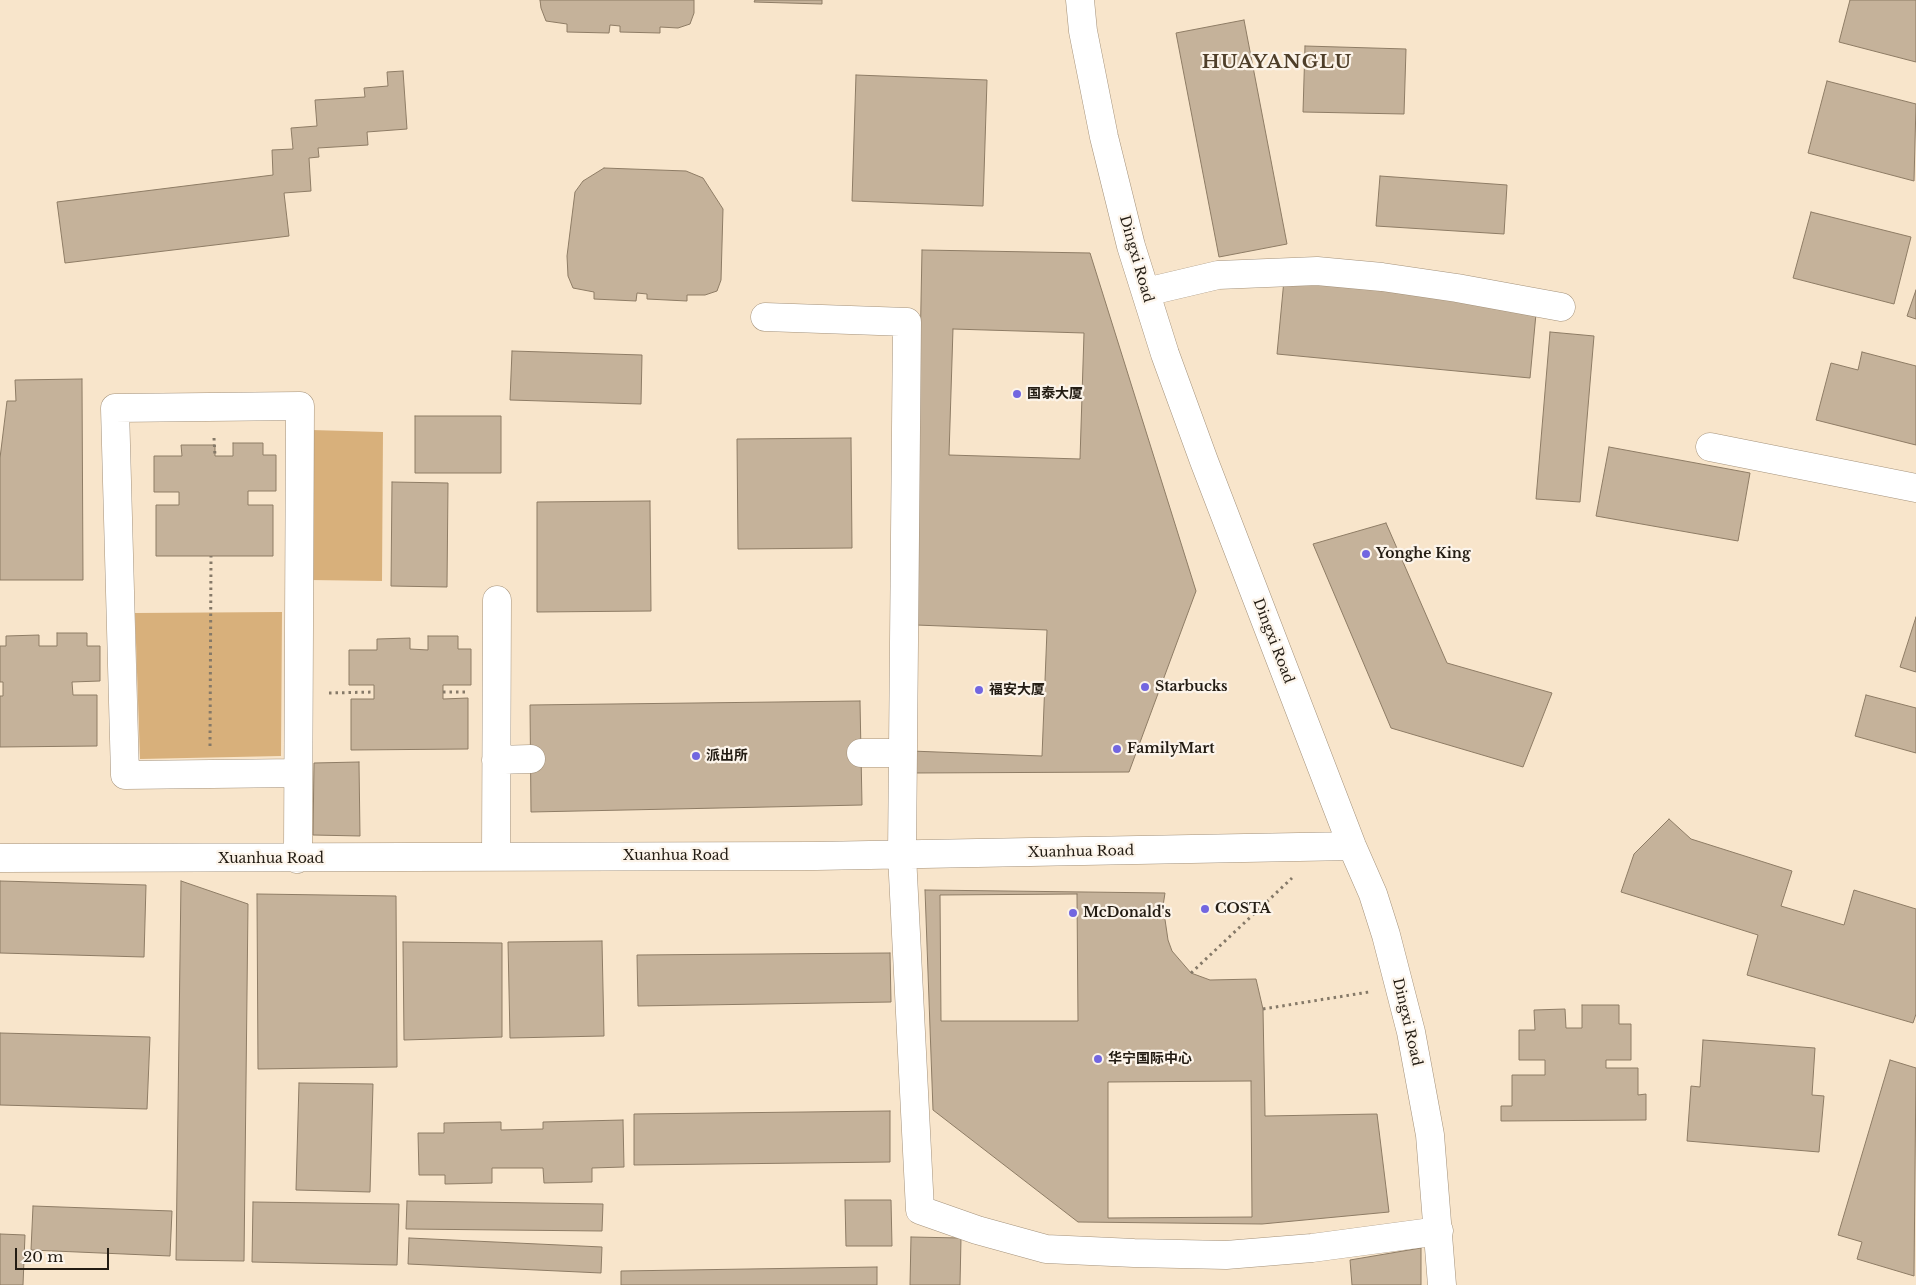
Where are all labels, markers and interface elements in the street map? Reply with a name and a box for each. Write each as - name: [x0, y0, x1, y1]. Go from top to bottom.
- district label: HUAYANGLU: [1201, 52, 1353, 74]
- street label: Dingxi Road: [1116, 214, 1156, 304]
- place label: 国泰大厦: [1027, 386, 1083, 402]
- marker: 国泰大厦: [1011, 388, 1023, 400]
- place label: Yonghe King: [1376, 546, 1470, 562]
- marker: Yonghe King: [1360, 548, 1372, 560]
- street label: Dingxi Road: [1249, 596, 1297, 686]
- place label: Starbucks: [1155, 679, 1228, 695]
- marker: Starbucks: [1139, 681, 1151, 693]
- place label: 福安大厦: [989, 682, 1045, 698]
- marker: 福安大厦: [973, 684, 985, 696]
- place label: FamilyMart: [1127, 741, 1215, 757]
- marker: FamilyMart: [1111, 743, 1123, 755]
- place label: 派出所: [706, 748, 748, 764]
- marker: 派出所: [690, 750, 702, 762]
- street label: Xuanhua Road: [1028, 843, 1134, 861]
- street label: Xuanhua Road: [623, 848, 729, 864]
- street label: Xuanhua Road: [218, 851, 324, 867]
- place label: COSTA: [1215, 901, 1271, 917]
- marker: COSTA: [1199, 903, 1211, 915]
- place label: McDonald's: [1083, 905, 1171, 921]
- marker: McDonald's: [1067, 907, 1079, 919]
- street label: Dingxi Road: [1389, 976, 1425, 1068]
- place label: 华宁国际中心: [1108, 1051, 1192, 1067]
- marker: 华宁国际中心: [1092, 1053, 1104, 1065]
- scale bar: [18, 1238, 111, 1270]
- text: 20 m: [23, 1247, 63, 1266]

